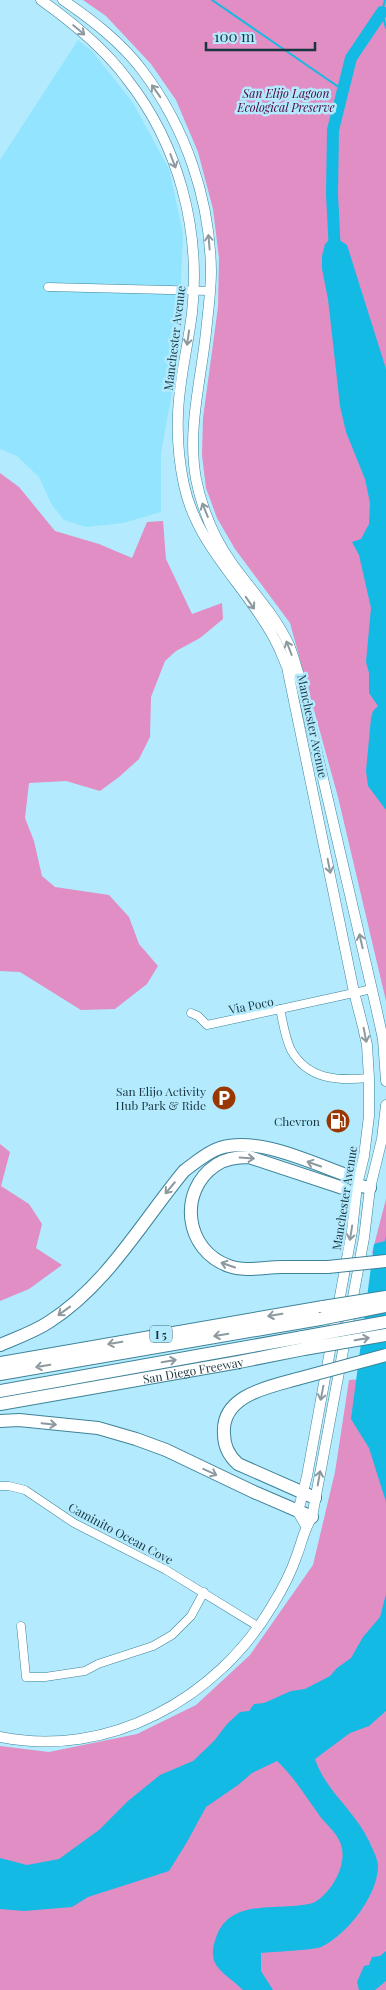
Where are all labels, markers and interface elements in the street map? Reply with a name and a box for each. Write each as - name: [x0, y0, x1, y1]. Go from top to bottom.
- scale bar: [206, 20, 315, 52]
- one-way arrow: [73, 25, 86, 36]
- text: 100 m: [214, 26, 255, 46]
- one-way arrow: [151, 84, 161, 98]
- park label: San Elijo Lagoon Ecological Preserve: [236, 85, 335, 115]
- one-way arrow: [169, 153, 178, 168]
- one-way arrow: [204, 235, 213, 251]
- street label: Manchester Avenue: [160, 285, 188, 391]
- one-way arrow: [183, 329, 193, 345]
- one-way arrow: [200, 503, 209, 518]
- one-way arrow: [245, 596, 255, 610]
- one-way arrow: [284, 641, 293, 656]
- street label: Manchester Avenue: [294, 673, 332, 779]
- one-way arrow: [324, 858, 334, 874]
- one-way arrow: [356, 934, 365, 950]
- street label: Via Poco: [226, 993, 275, 1017]
- one-way arrow: [360, 1026, 370, 1042]
- place label: San Elijo Activity Hub Park & Ride: [116, 1083, 206, 1113]
- parking icon: San Elijo Activity Hub Park & Ride: [211, 1085, 237, 1111]
- fuel station icon: Chevron: [325, 1108, 351, 1134]
- place label: Chevron: [274, 1113, 320, 1129]
- street label: Manchester Avenue: [328, 1145, 360, 1251]
- one-way arrow: [238, 1153, 254, 1163]
- one-way arrow: [307, 1159, 322, 1168]
- one-way arrow: [165, 1181, 176, 1194]
- one-way arrow: [346, 1225, 356, 1241]
- one-way arrow: [220, 1259, 236, 1269]
- one-way arrow: [58, 1305, 71, 1316]
- one-way arrow: [267, 1310, 283, 1320]
- road number: I 5: [150, 1326, 172, 1342]
- one-way arrow: [213, 1331, 229, 1341]
- one-way arrow: [354, 1333, 370, 1343]
- one-way arrow: [107, 1338, 123, 1348]
- street label: San Diego Freeway: [141, 1353, 245, 1387]
- one-way arrow: [160, 1355, 176, 1365]
- one-way arrow: [36, 1362, 52, 1372]
- one-way arrow: [317, 1385, 327, 1401]
- one-way arrow: [40, 1419, 56, 1429]
- one-way arrow: [202, 1468, 217, 1477]
- one-way arrow: [315, 1470, 324, 1486]
- street label: Caminito Ocean Cove: [66, 1499, 176, 1567]

